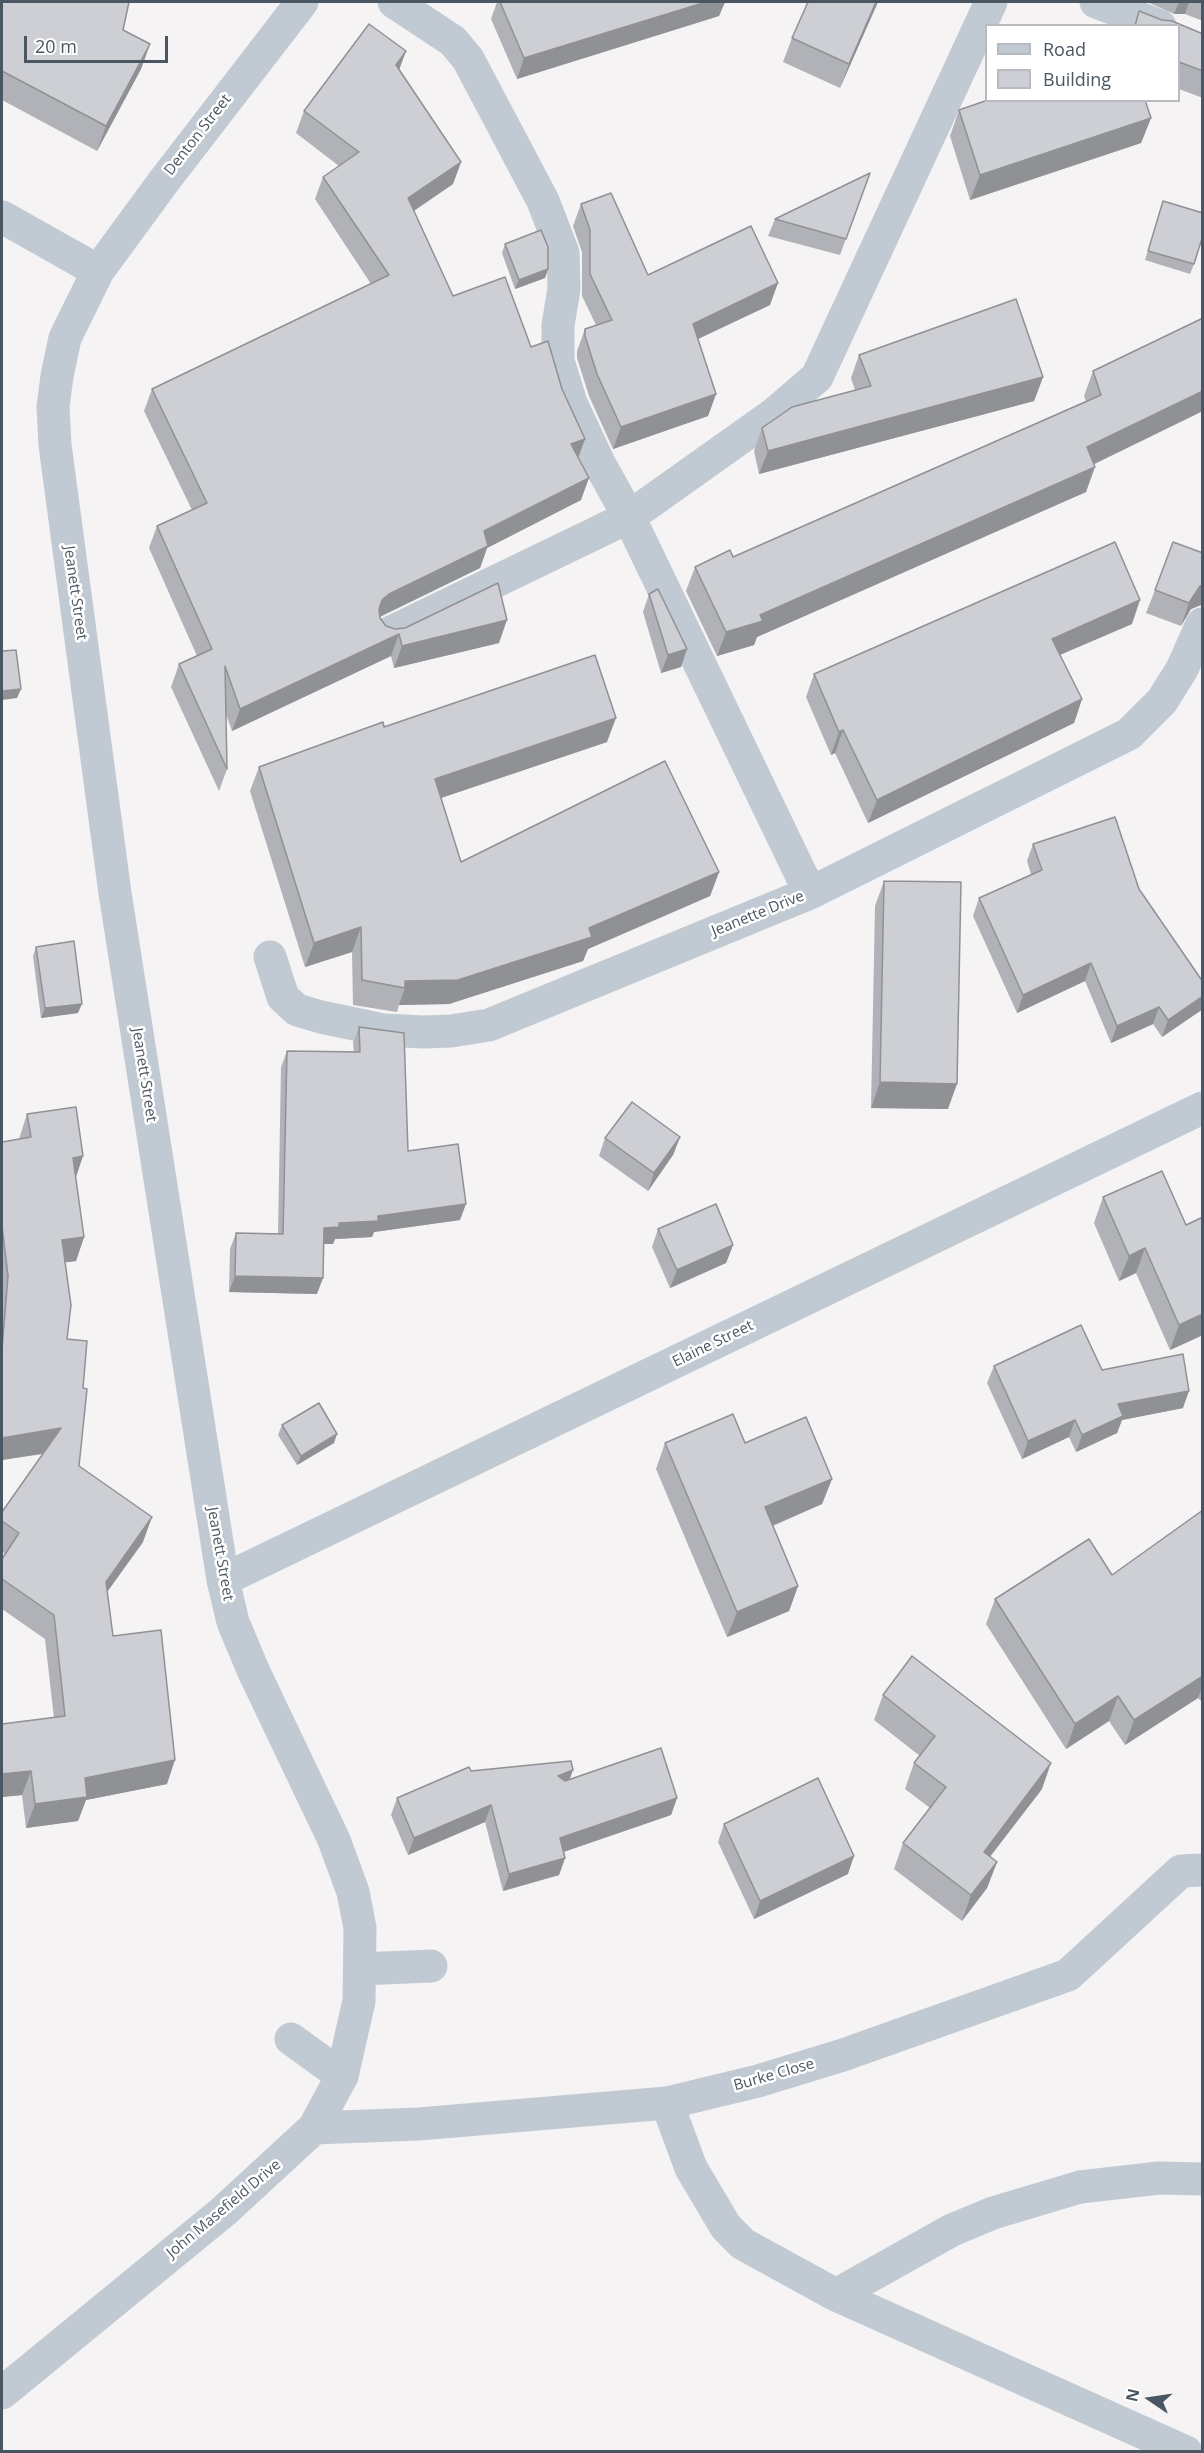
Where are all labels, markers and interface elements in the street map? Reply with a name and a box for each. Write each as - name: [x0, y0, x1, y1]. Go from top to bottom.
- scale bar: [27, 24, 171, 62]
- legend: [985, 24, 1180, 102]
- text: 20 m: [35, 34, 77, 58]
- text: Road: [1043, 37, 1086, 61]
- text: Building: [1043, 67, 1111, 91]
- street label: Denton Street: [161, 91, 235, 179]
- street label: Jeanett Street: [59, 545, 91, 641]
- street label: Jeanette Drive: [709, 887, 807, 941]
- street label: Jeanett Street: [128, 1027, 160, 1123]
- street label: Elaine Street: [670, 1317, 756, 1371]
- street label: Jeanett Street: [203, 1506, 237, 1602]
- street label: Burke Close: [732, 2055, 816, 2095]
- street label: John Masefield Drive: [163, 2156, 285, 2262]
- north arrow: [1120, 2369, 1180, 2429]
- text: N: [1120, 2386, 1145, 2404]

